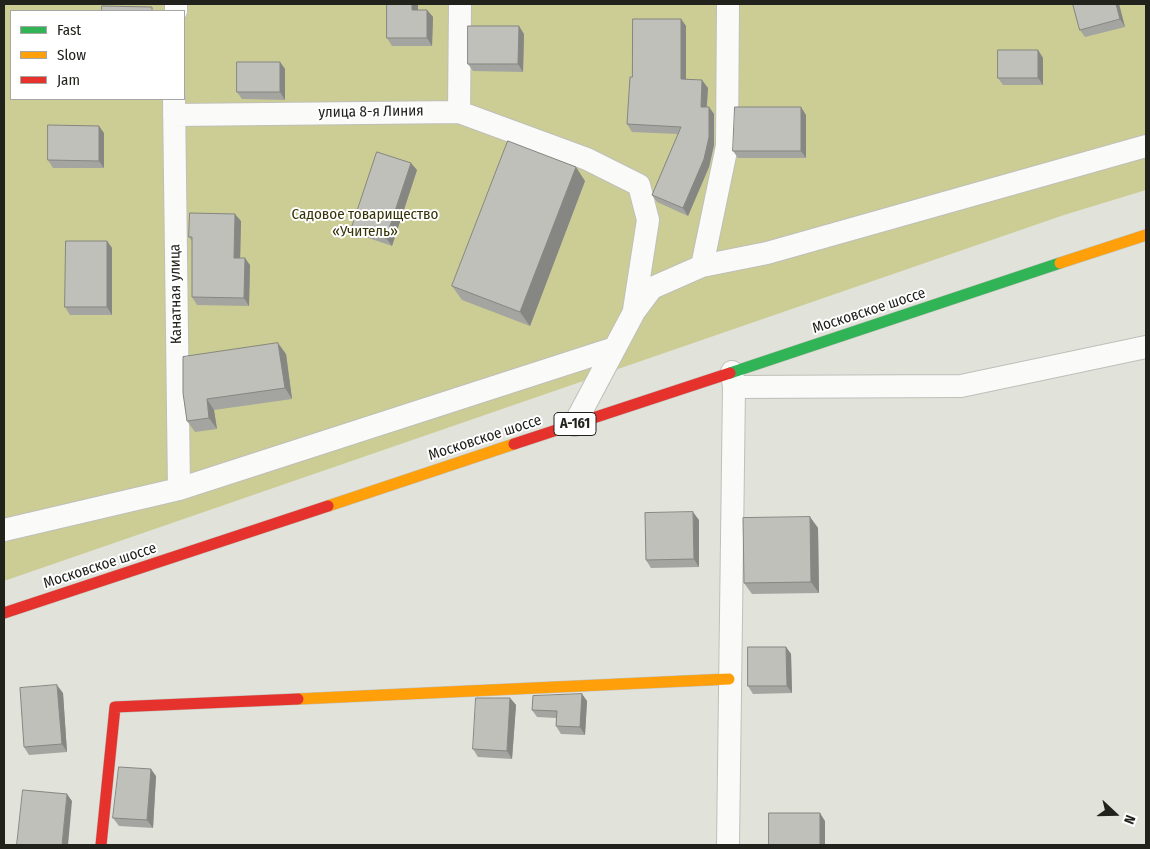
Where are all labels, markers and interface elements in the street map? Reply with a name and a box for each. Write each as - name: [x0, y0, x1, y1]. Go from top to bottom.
- legend: [10, 10, 185, 100]
- text: Fast: [57, 21, 81, 39]
- text: Slow: [57, 46, 86, 64]
- text: Jam: [57, 71, 80, 89]
- street label: улица 8-я Линия: [318, 102, 424, 122]
- park label: Садовое товарищество «Учитель»: [292, 206, 438, 241]
- street label: Канатная улица: [166, 244, 186, 344]
- street label: Московское шоссе: [810, 284, 928, 338]
- street label: Московское шоссе: [426, 411, 544, 465]
- road number: А-161: [554, 412, 596, 436]
- street label: Московское шоссе: [41, 539, 159, 593]
- north arrow: [1090, 789, 1140, 839]
- text: N: [1120, 813, 1139, 827]

